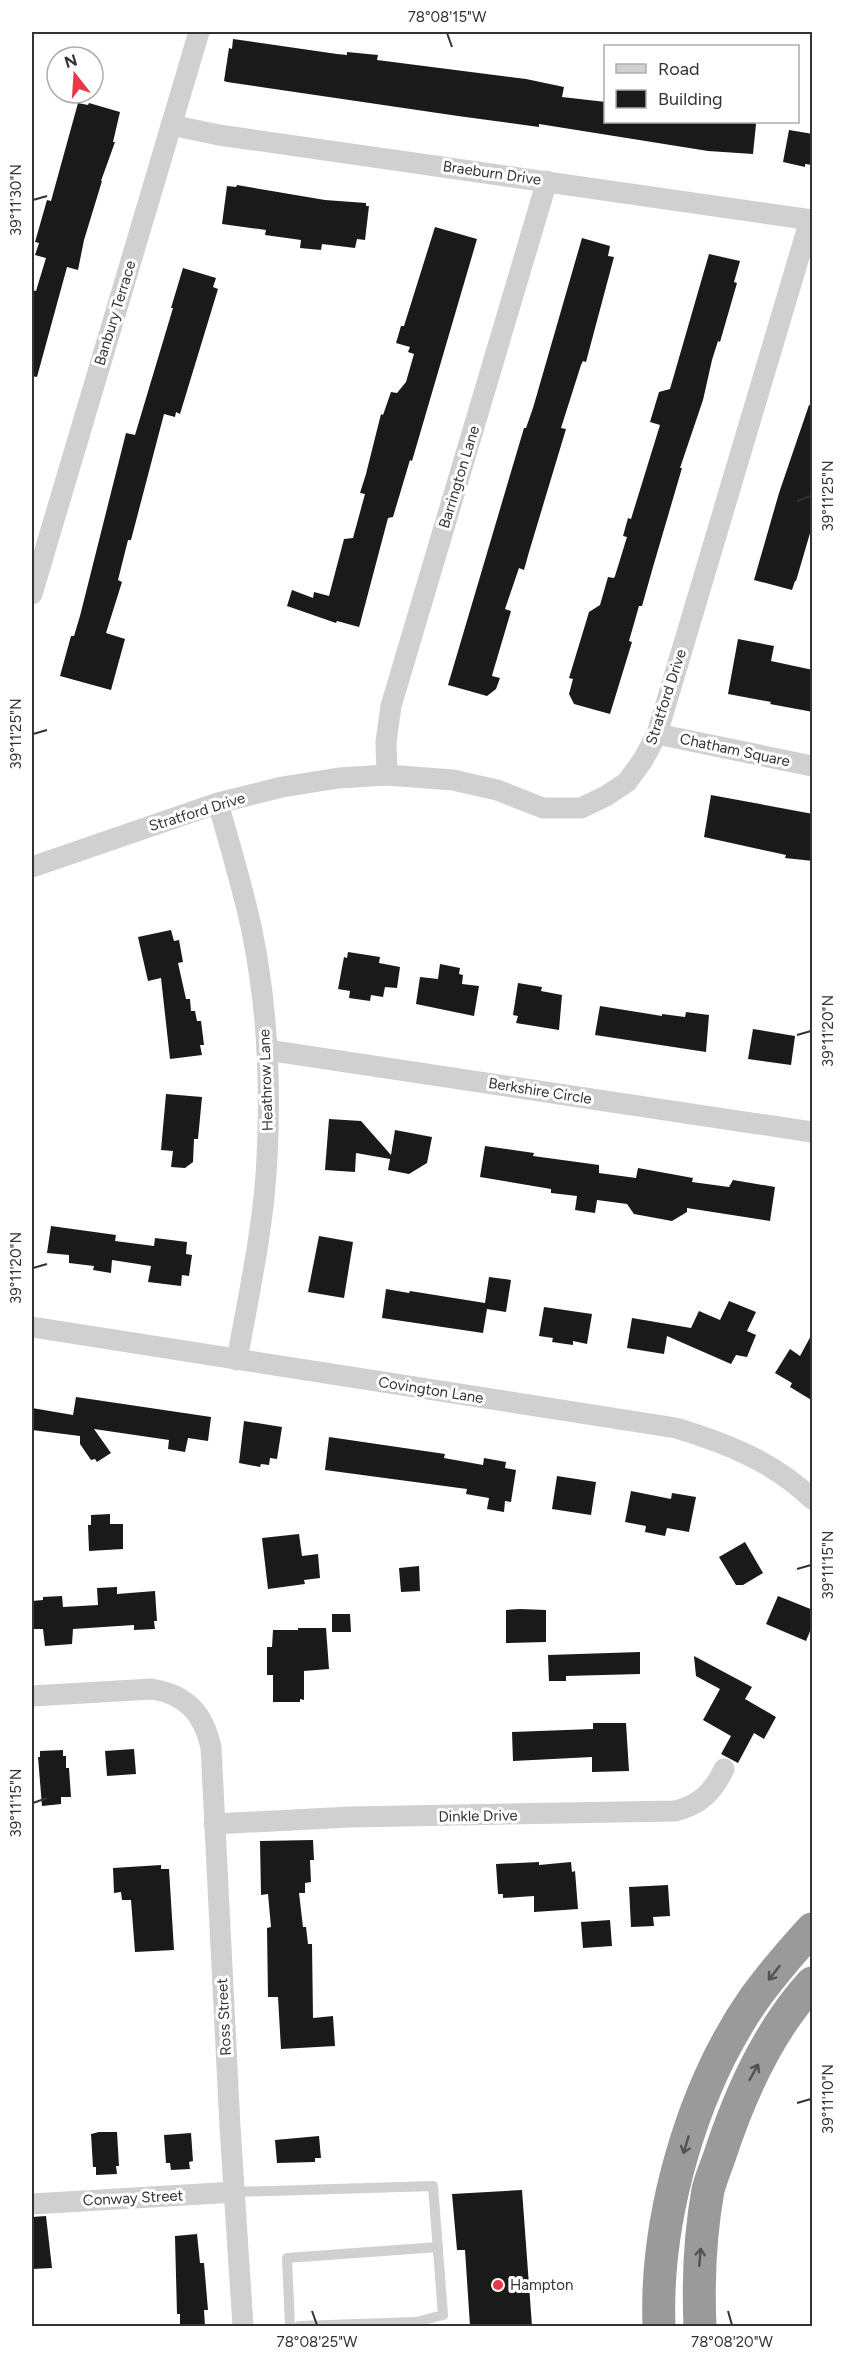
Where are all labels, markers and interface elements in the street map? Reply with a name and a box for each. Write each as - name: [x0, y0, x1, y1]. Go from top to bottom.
- text: 78°08'15"W: [408, 8, 487, 26]
- north arrow: [45, 45, 105, 105]
- legend: [604, 45, 799, 123]
- text: N: [62, 50, 79, 72]
- text: Road: [658, 58, 699, 80]
- text: Building: [658, 88, 723, 110]
- street label: Braeburn Drive: [442, 157, 542, 189]
- text: 39°11'30"N: [7, 164, 25, 236]
- street label: Banbury Terrace: [91, 258, 139, 368]
- street label: Barrington Lane: [435, 424, 483, 530]
- text: 39°11'25"N: [819, 461, 837, 532]
- street label: Stratford Drive: [642, 647, 690, 747]
- text: 39°11'25"N: [7, 699, 25, 770]
- street label: Chatham Square: [678, 730, 792, 770]
- street label: Stratford Drive: [147, 789, 247, 835]
- text: 39°11'20"N: [819, 995, 837, 1067]
- street label: Heathrow Lane: [255, 1029, 277, 1131]
- street label: Berkshire Circle: [487, 1074, 593, 1108]
- text: 39°11'20"N: [7, 1232, 25, 1304]
- street label: Covington Lane: [377, 1373, 485, 1407]
- text: 39°11'15"N: [819, 1531, 837, 1599]
- text: 39°11'15"N: [7, 1769, 25, 1837]
- street label: Dinkle Drive: [438, 1806, 518, 1826]
- one-way arrow: [768, 1965, 781, 1981]
- street label: Ross Street: [213, 1977, 235, 2056]
- one-way arrow: [749, 2063, 760, 2081]
- text: 39°11'10"N: [819, 2064, 837, 2134]
- one-way arrow: [680, 2135, 691, 2154]
- street label: Conway Street: [82, 2186, 184, 2210]
- one-way arrow: [695, 2248, 706, 2268]
- place label: Hampton: [510, 2276, 573, 2294]
- marker: Hampton: [491, 2278, 505, 2292]
- text: 78°08'25"W: [277, 2333, 358, 2351]
- text: 78°08'20"W: [691, 2333, 774, 2351]

